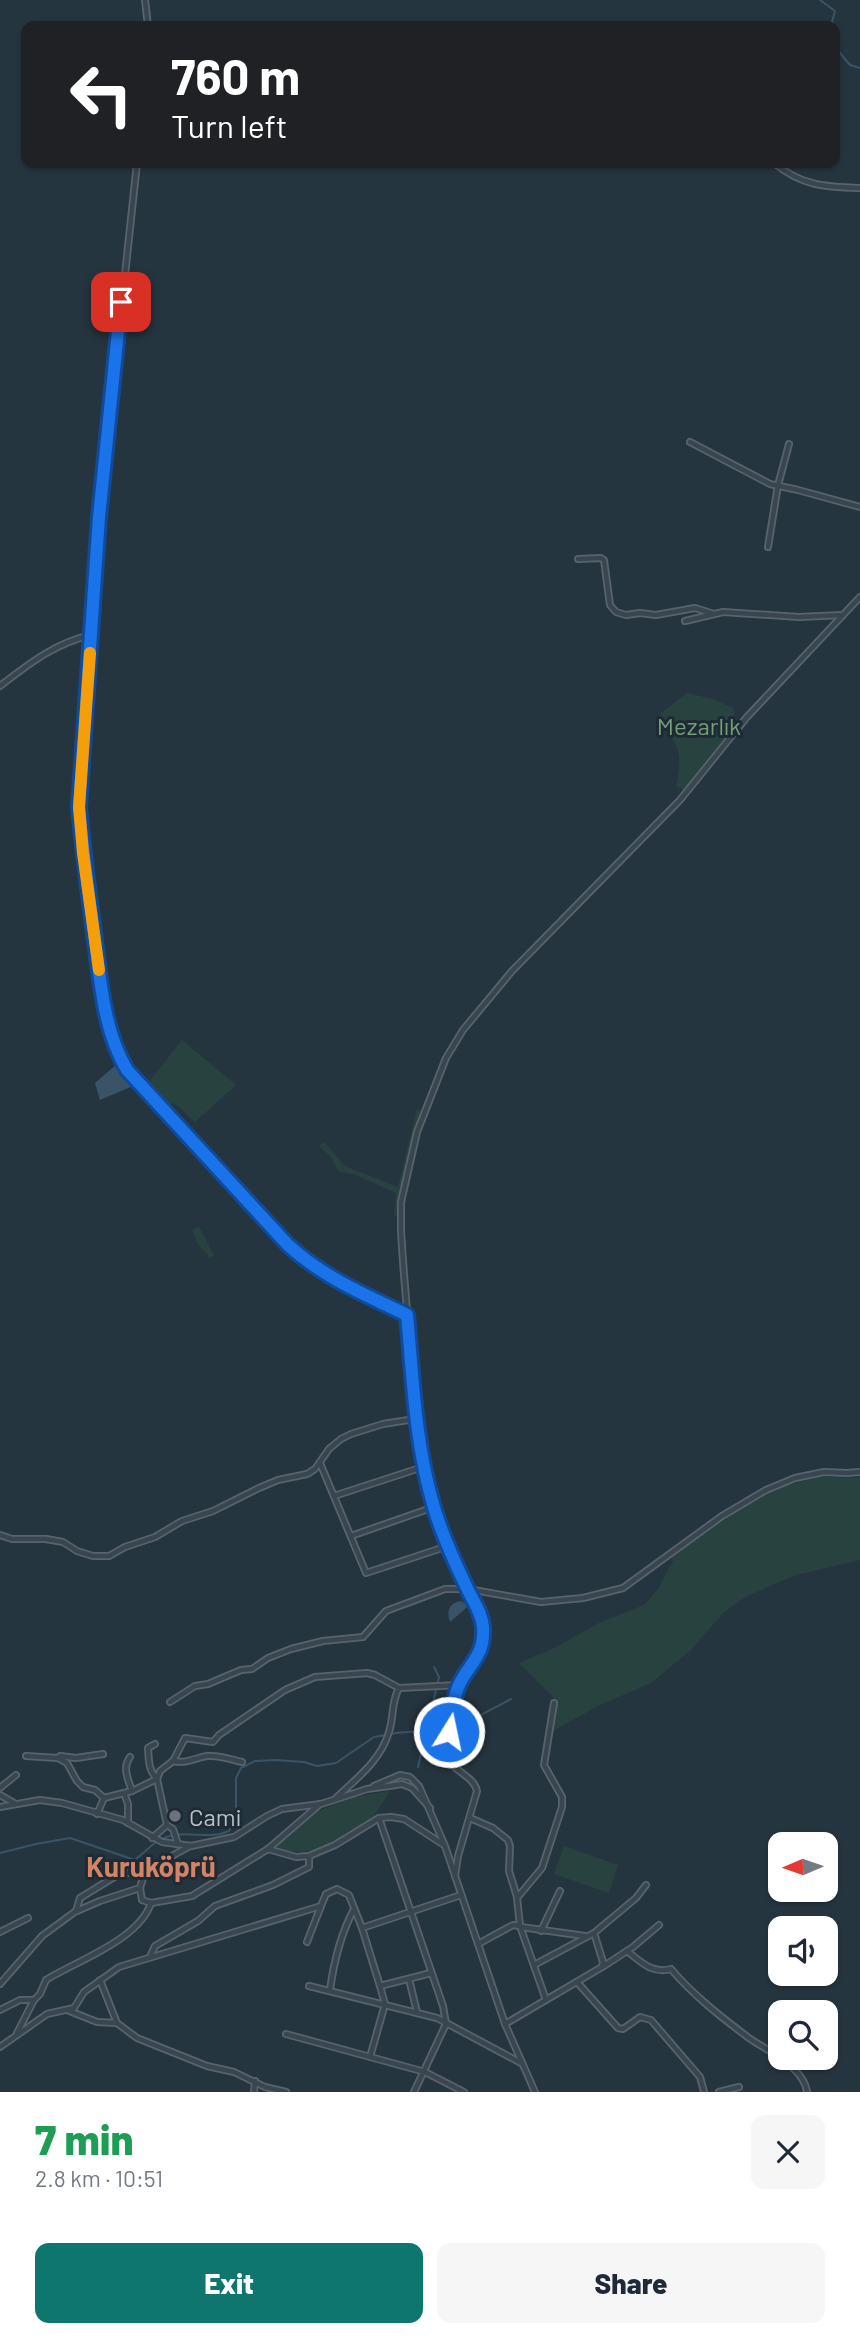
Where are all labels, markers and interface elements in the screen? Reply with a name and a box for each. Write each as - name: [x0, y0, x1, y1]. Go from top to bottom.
- text: 760 m: [171, 46, 300, 105]
- icon: left: [56, 49, 147, 140]
- text: Turn left: [171, 106, 288, 144]
- pin: [91, 272, 151, 332]
- icon: arrive: [102, 283, 140, 321]
- park label: Mezarlık: [657, 711, 741, 740]
- position arrow: [412, 1695, 486, 1769]
- place label: Cami: [189, 1802, 242, 1831]
- marker: Cami: [167, 1808, 183, 1824]
- north arrow: [768, 1832, 838, 1902]
- map controls: [768, 1832, 838, 2070]
- district label: Kuruköprü: [86, 1849, 216, 1883]
- button: sound: [768, 1916, 838, 1986]
- button: search: [768, 2000, 838, 2070]
- text: 7 min: [35, 2113, 134, 2163]
- button: close: [751, 2115, 825, 2189]
- text: 2.8 km · 10:51: [35, 2164, 163, 2192]
- button: Exit: [35, 2243, 423, 2323]
- button: Share: [437, 2243, 825, 2323]

